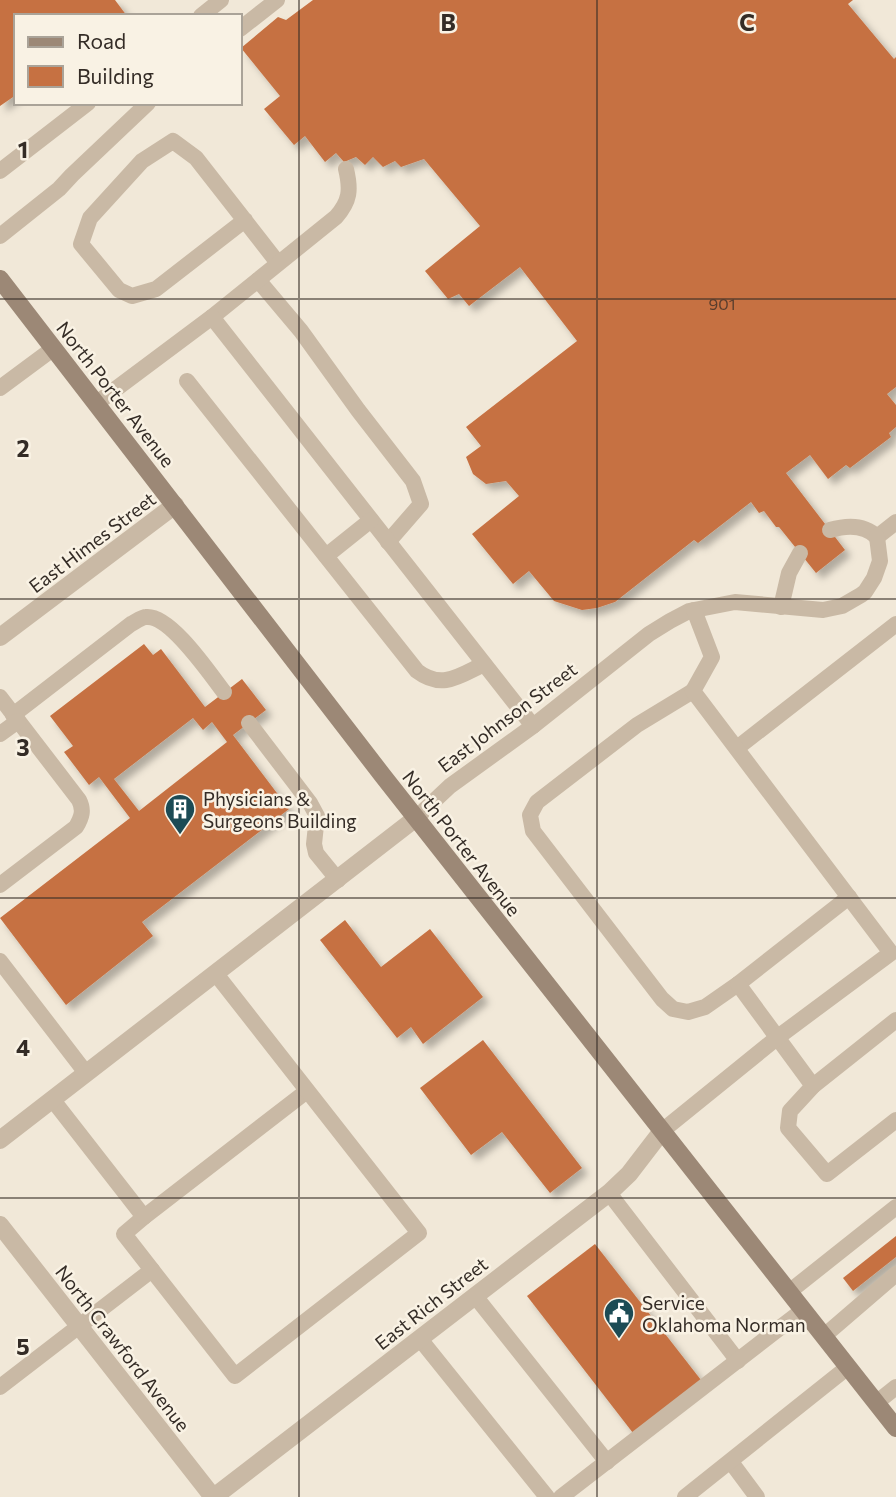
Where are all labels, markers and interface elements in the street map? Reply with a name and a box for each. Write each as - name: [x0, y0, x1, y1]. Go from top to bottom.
- text: B: [440, 8, 456, 36]
- text: C: [739, 8, 755, 36]
- legend: [14, 14, 242, 105]
- text: Road: [77, 28, 126, 53]
- text: Building: [77, 63, 154, 88]
- text: 1: [18, 135, 28, 163]
- house number: 901: [709, 294, 736, 313]
- street label: North Porter Avenue: [52, 317, 180, 471]
- text: 2: [16, 434, 30, 462]
- street label: East Himes Street: [24, 487, 160, 597]
- street label: East Johnson Street: [433, 657, 581, 777]
- text: 3: [16, 733, 30, 761]
- street label: North Porter Avenue: [398, 766, 526, 920]
- place label: Physicians & Surgeons Building: [203, 787, 357, 832]
- building icon: Physicians & Surgeons Building: [163, 792, 197, 836]
- text: 4: [16, 1033, 30, 1061]
- street label: East Rich Street: [370, 1252, 492, 1354]
- street label: North Crawford Avenue: [51, 1260, 195, 1436]
- place label: Service Oklahoma Norman: [642, 1291, 806, 1336]
- public building icon: Service Oklahoma Norman: [602, 1296, 636, 1340]
- text: 5: [16, 1332, 30, 1360]

